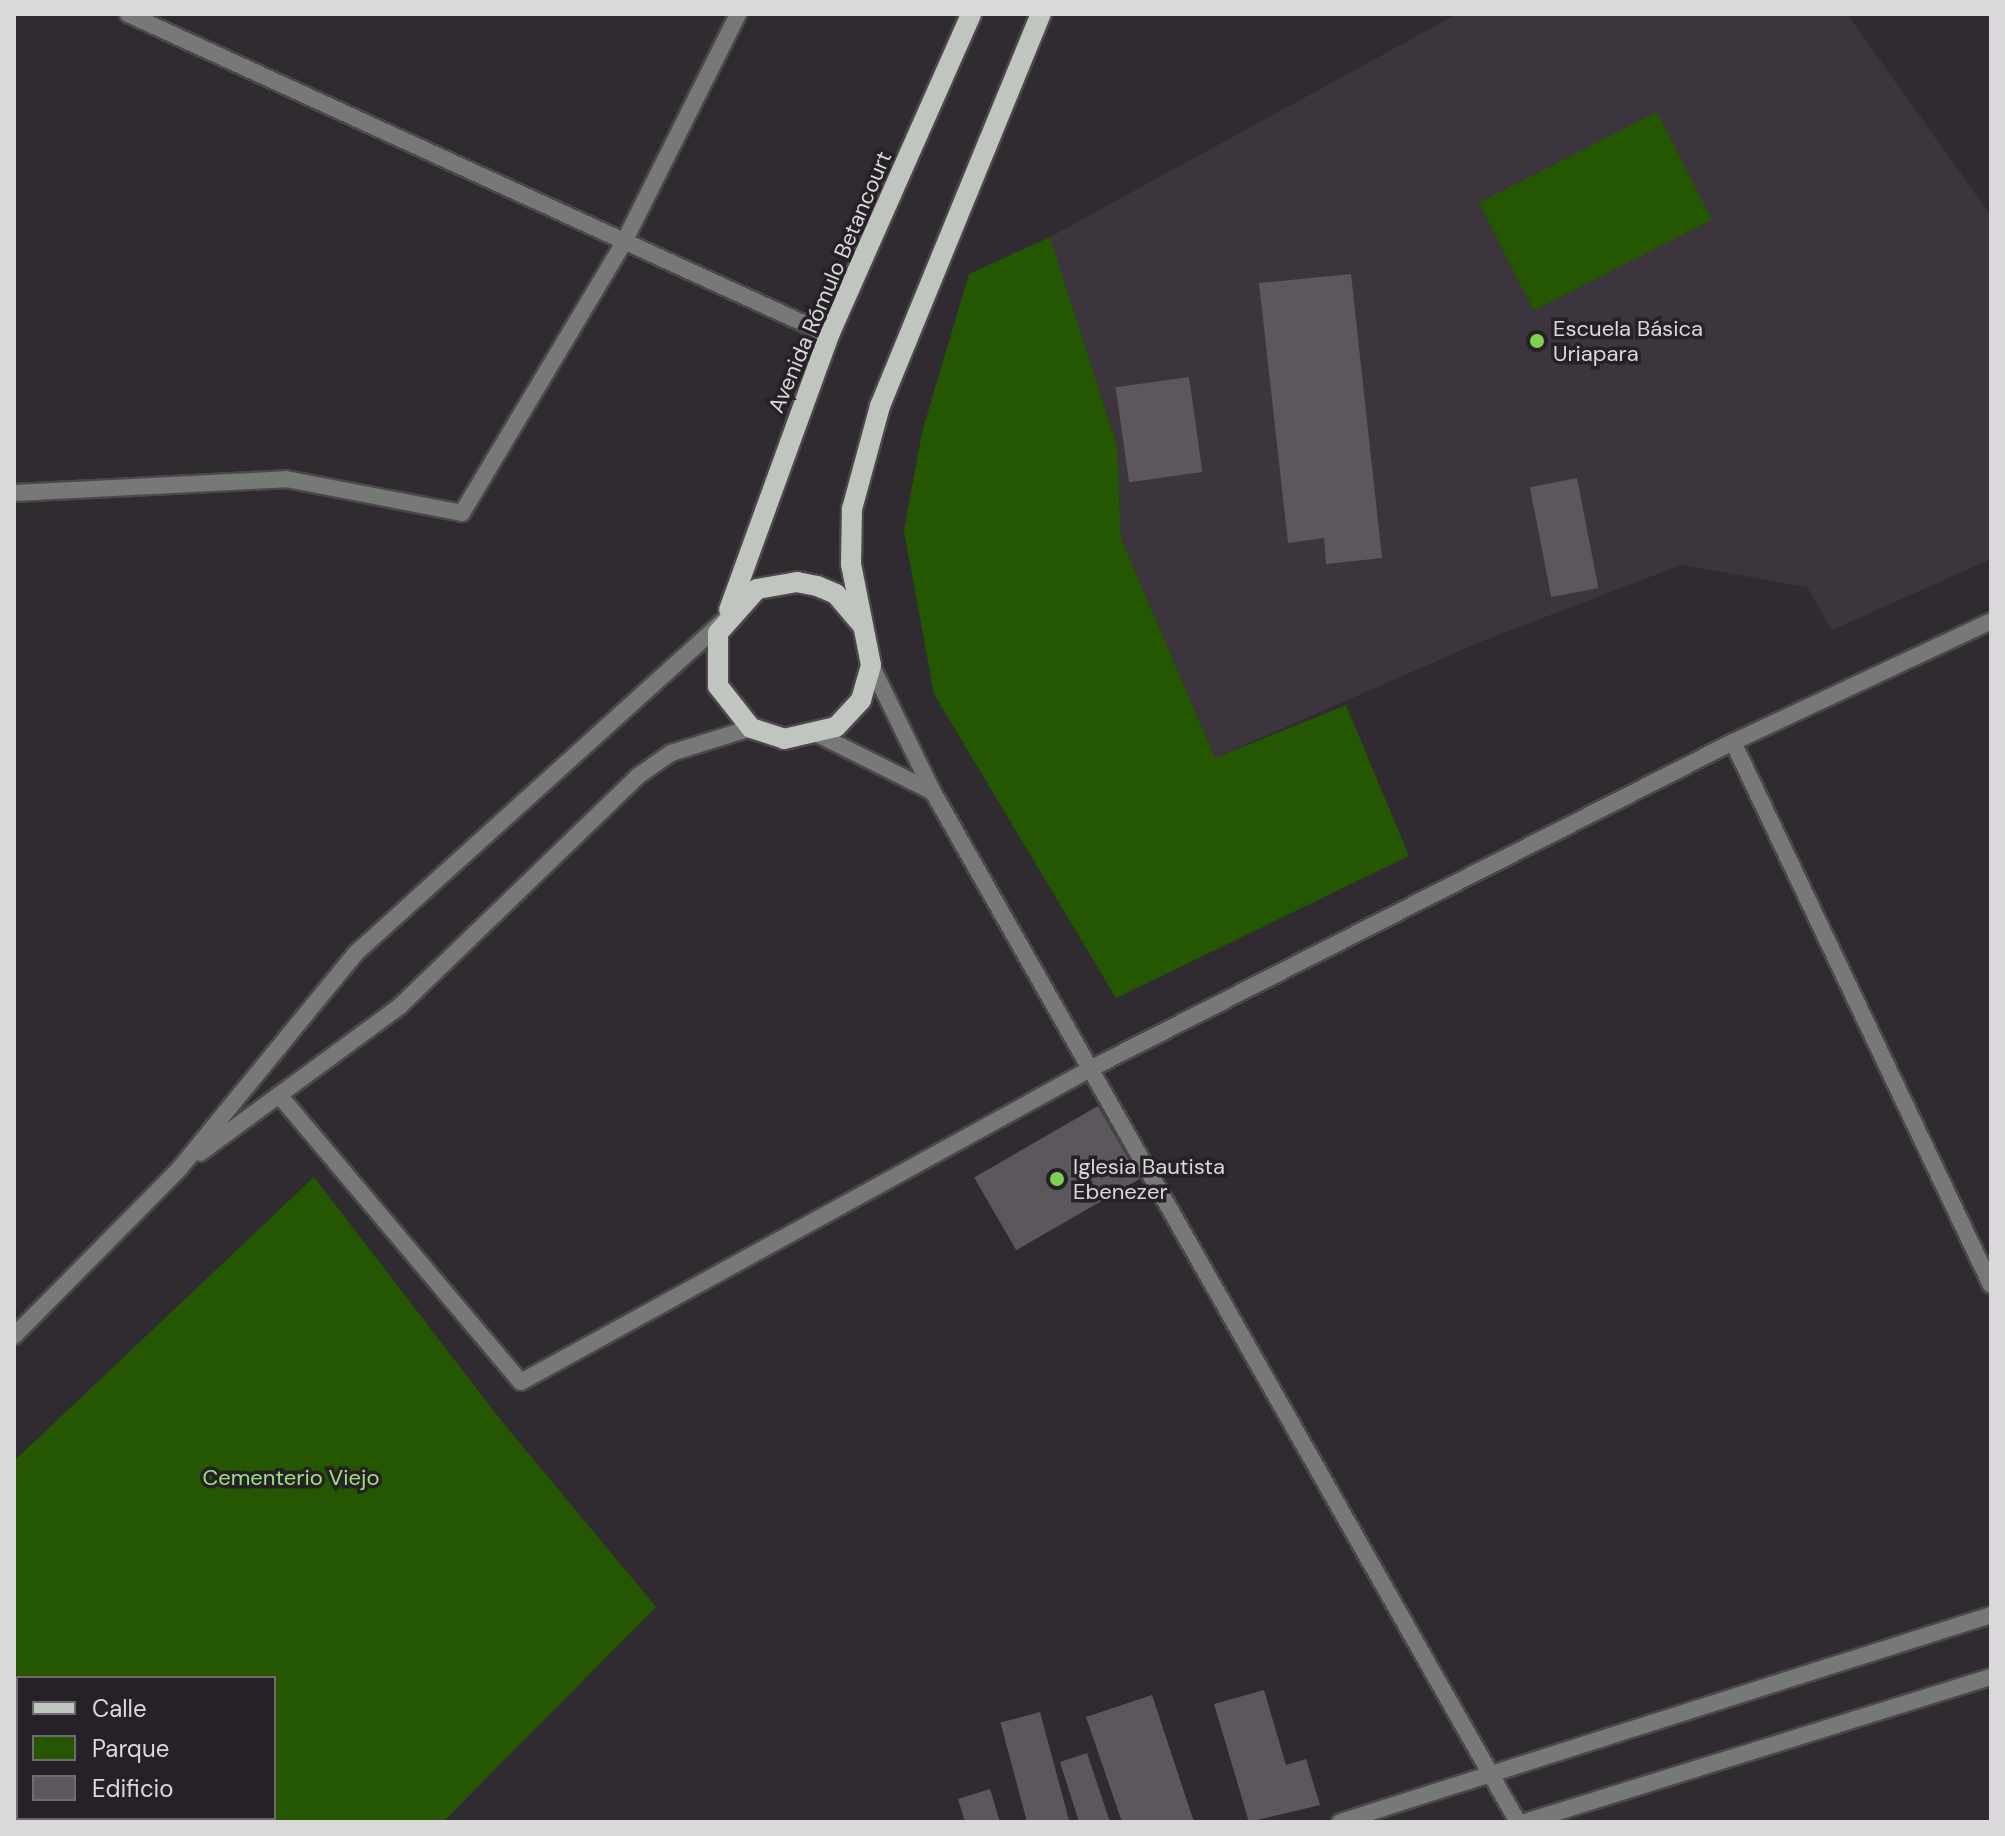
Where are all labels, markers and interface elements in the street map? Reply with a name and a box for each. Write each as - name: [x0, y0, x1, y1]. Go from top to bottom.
- street label: Avenida Rómulo Betancourt: [763, 147, 897, 417]
- place label: Escuela Básica Uriapara: [1553, 315, 1703, 366]
- marker: Escuela Básica Uriapara: [1528, 332, 1546, 350]
- place label: Iglesia Bautista Ebenezer: [1073, 1153, 1225, 1204]
- marker: Iglesia Bautista Ebenezer: [1048, 1170, 1066, 1188]
- park label: Cementerio Viejo: [202, 1465, 380, 1491]
- legend: [16, 1676, 276, 1820]
- text: Calle: [92, 1693, 147, 1724]
- text: Parque: [92, 1733, 169, 1764]
- text: Edificio: [92, 1773, 174, 1804]

